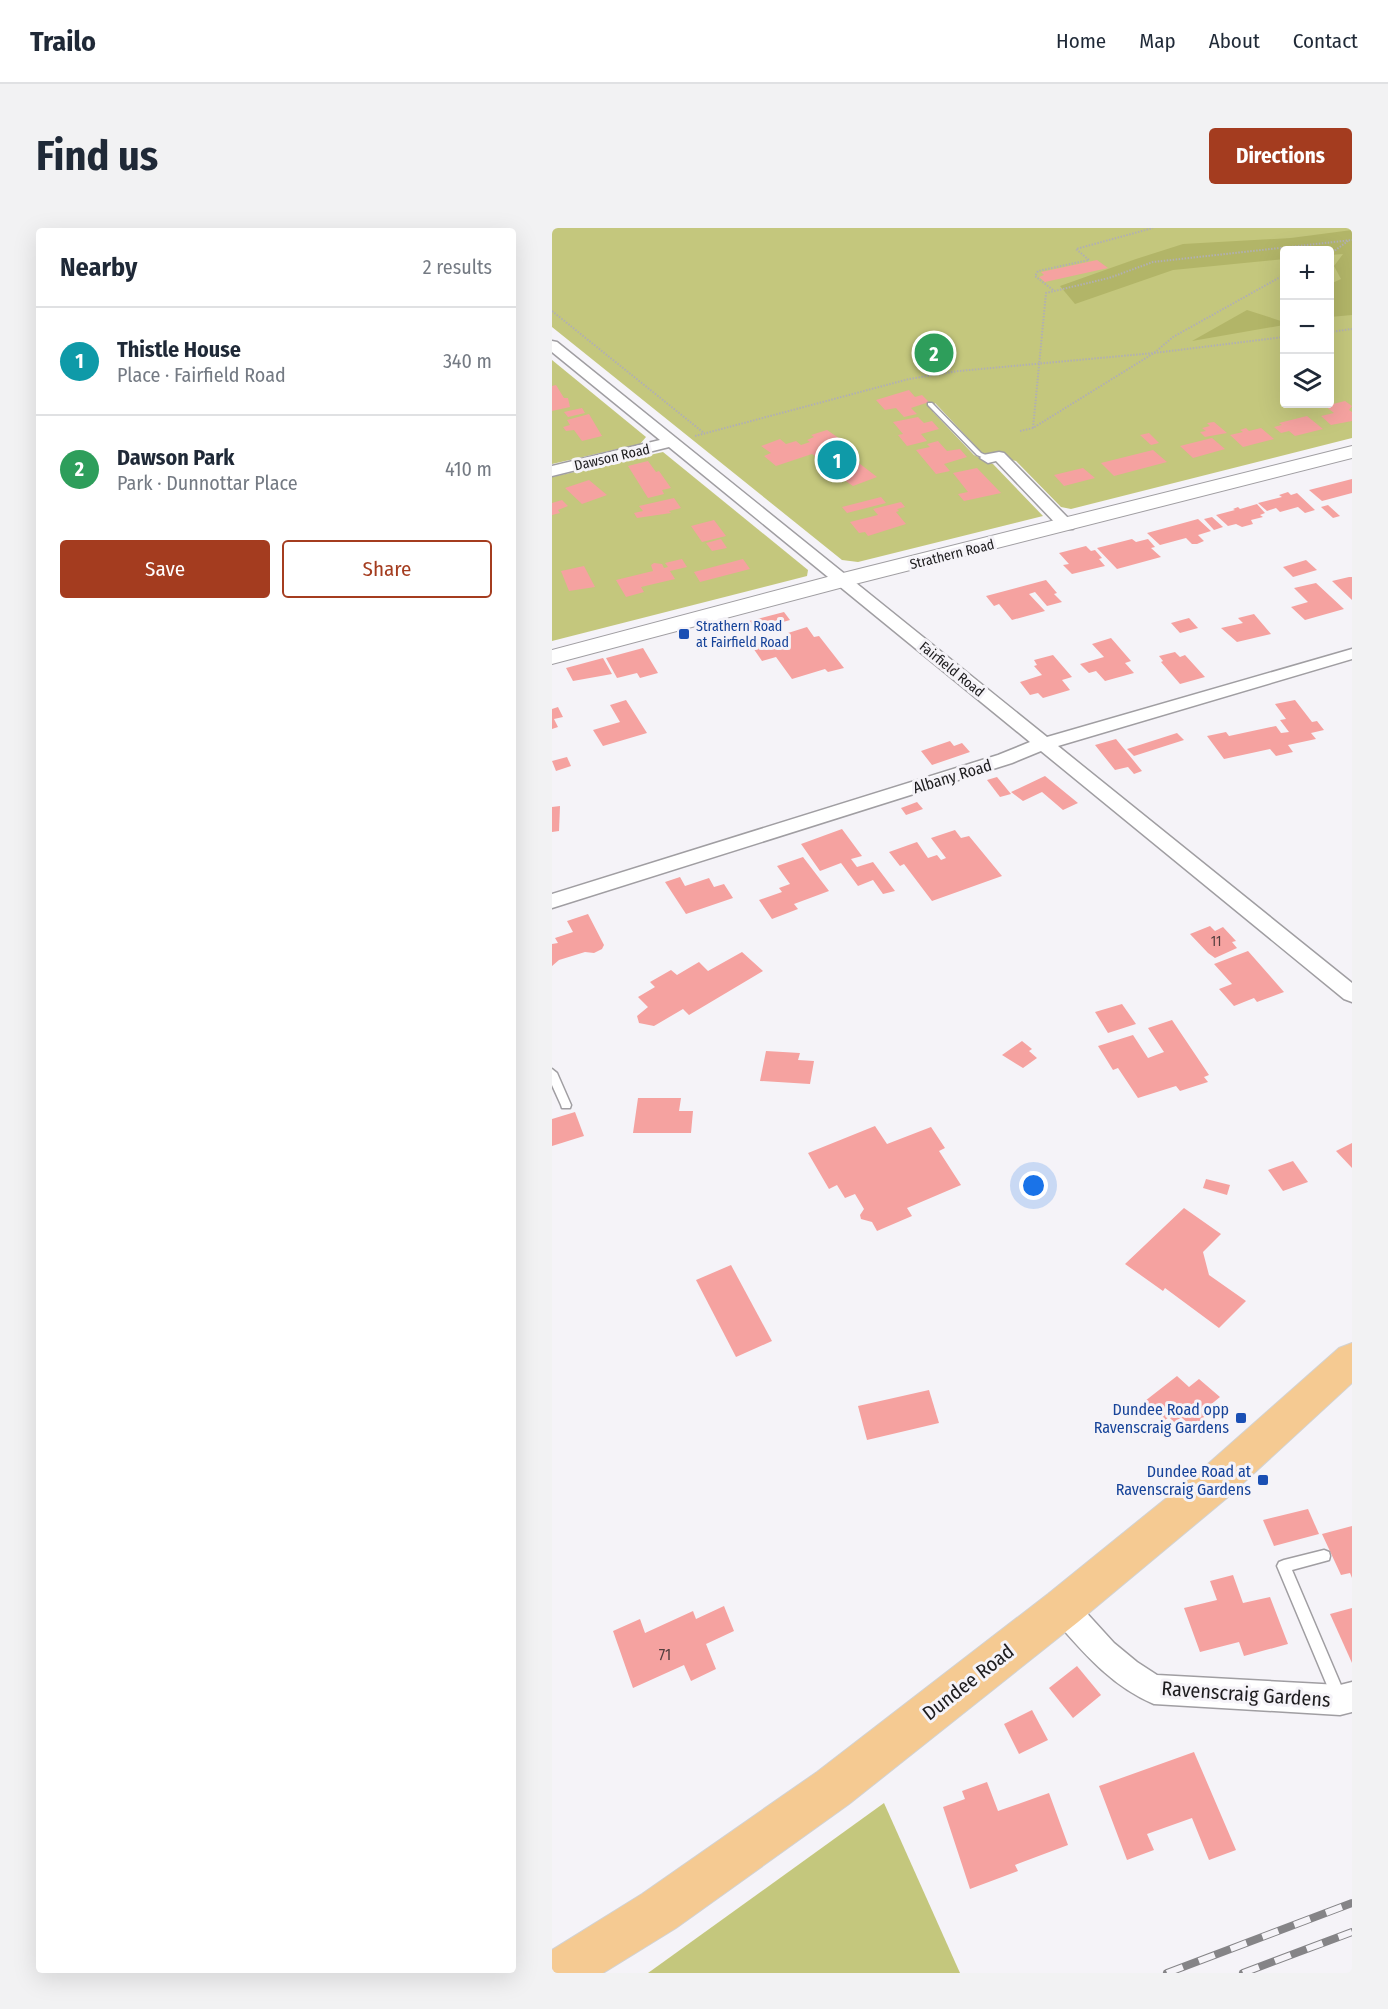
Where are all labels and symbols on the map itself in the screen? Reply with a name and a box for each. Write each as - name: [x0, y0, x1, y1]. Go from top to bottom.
- pin: 2: [914, 330, 953, 376]
- pin: 1: [818, 438, 856, 482]
- street label: Dawson Road: [573, 441, 652, 474]
- street label: Strathern Road: [908, 536, 996, 573]
- place label: Strathern Road at Fairfield Road: [696, 618, 789, 651]
- marker: Strathern Road at Fairfield Road: [677, 627, 691, 641]
- street label: Fairfield Road: [916, 638, 987, 701]
- street label: Albany Road: [911, 756, 994, 797]
- house number: 11: [1211, 933, 1221, 950]
- your location: [1019, 1171, 1048, 1200]
- place label: Dundee Road opp Ravenscraig Gardens: [1094, 1400, 1229, 1437]
- marker: Dundee Road opp Ravenscraig Gardens: [1234, 1411, 1248, 1425]
- place label: Dundee Road at Ravenscraig Gardens: [1116, 1462, 1252, 1499]
- marker: Dundee Road at Ravenscraig Gardens: [1256, 1473, 1270, 1487]
- street label: Dundee Road: [918, 1639, 1018, 1725]
- house number: 71: [659, 1645, 671, 1664]
- street label: Ravenscraig Gardens: [1161, 1676, 1331, 1712]

